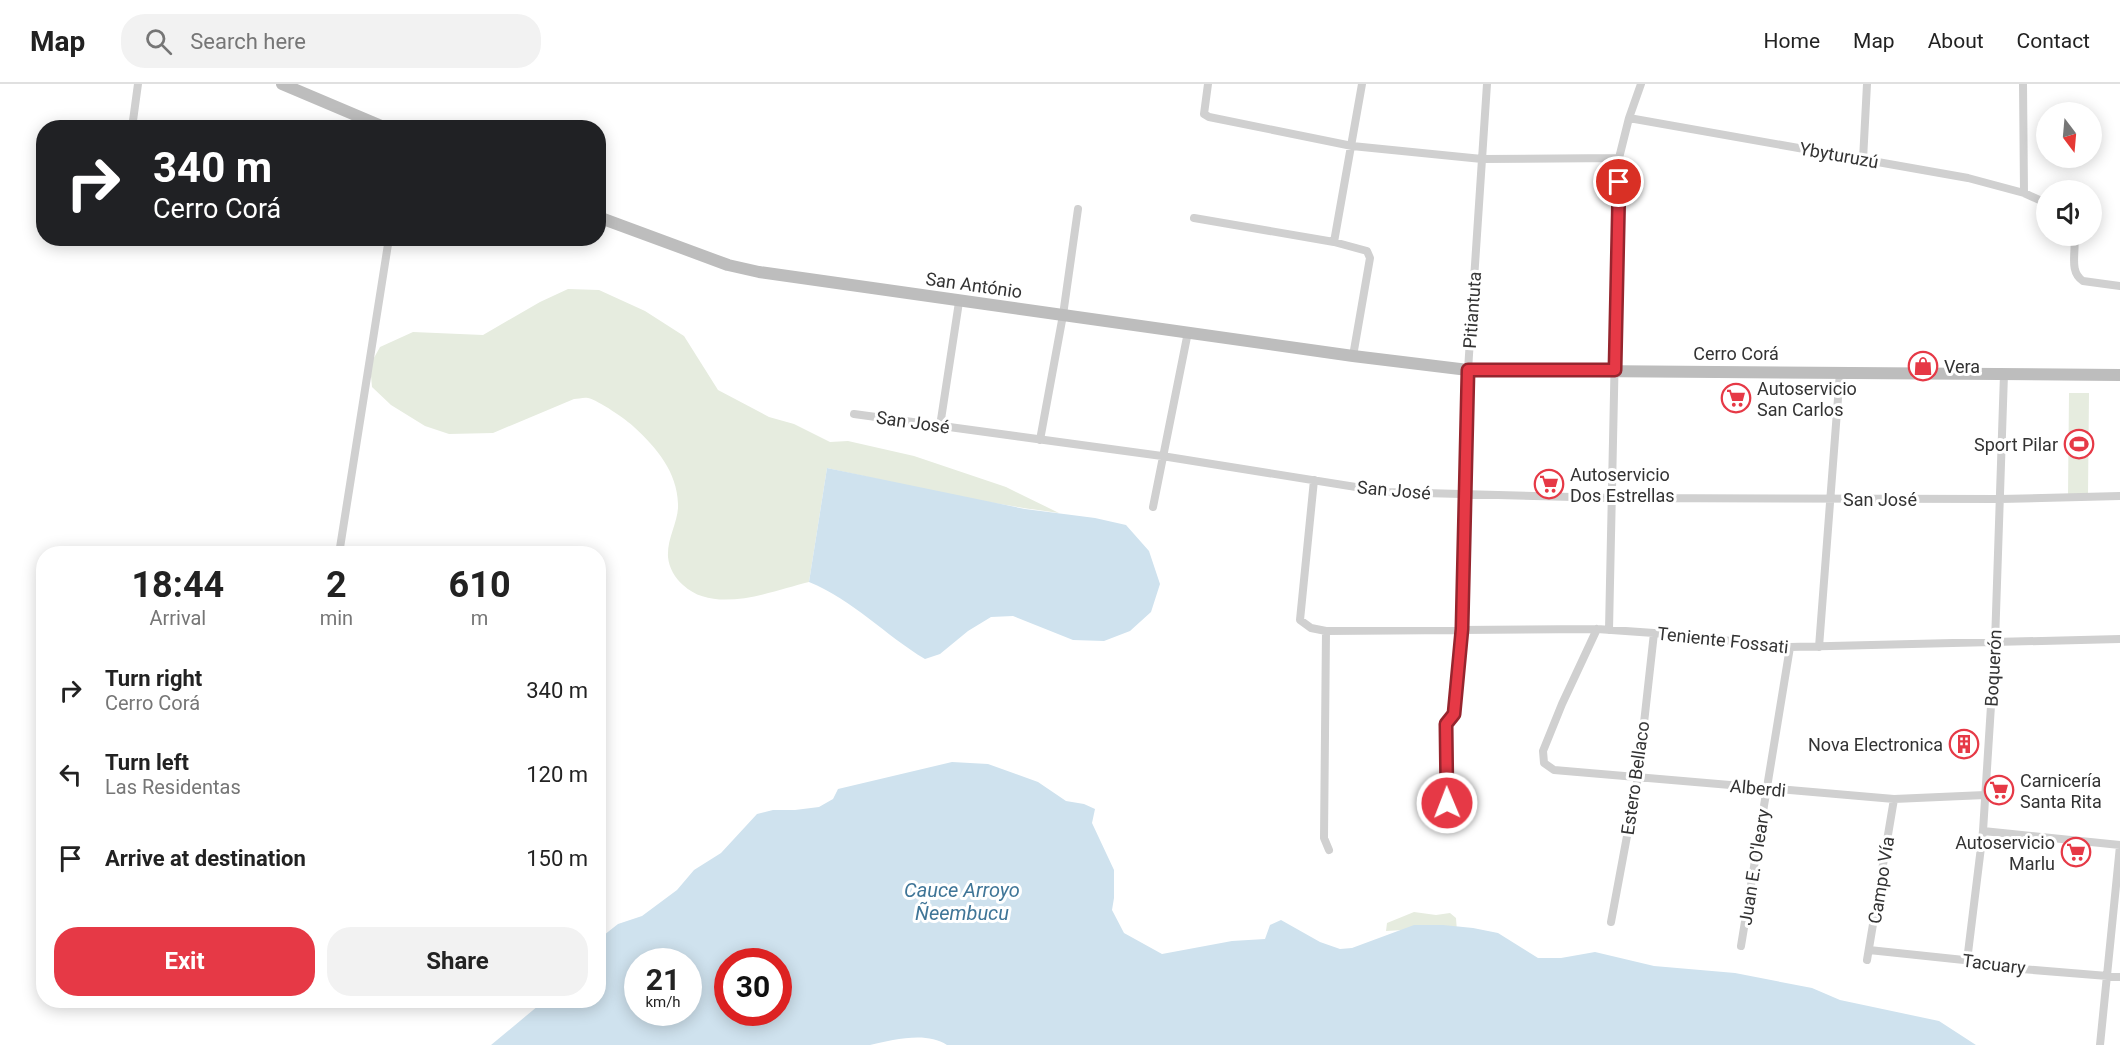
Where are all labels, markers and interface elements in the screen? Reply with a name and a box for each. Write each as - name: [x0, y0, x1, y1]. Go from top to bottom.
- search box: [121, 14, 541, 68]
- text: Map: [30, 25, 85, 58]
- icon: search: [142, 25, 175, 58]
- text: Search here: [190, 29, 306, 54]
- text: Home: [1764, 29, 1820, 53]
- text: Map: [1853, 29, 1895, 53]
- text: About: [1928, 29, 1984, 53]
- text: Contact: [2017, 29, 2090, 53]
- north arrow: [2036, 102, 2102, 168]
- map controls: [2036, 102, 2102, 246]
- street label: Ybyturuzú: [1798, 138, 1880, 172]
- text: 340 m: [153, 143, 272, 192]
- icon: right: [54, 144, 132, 222]
- pin: [1593, 156, 1644, 207]
- icon: arrive: [1602, 165, 1635, 198]
- button: sound: [2036, 180, 2102, 246]
- text: Cerro Corá: [153, 193, 281, 225]
- street label: San António: [924, 268, 1024, 302]
- street label: Pitiantuta: [1459, 271, 1485, 349]
- street label: Cerro Corá: [1693, 343, 1779, 364]
- shop icon: Vera: [1907, 350, 1939, 382]
- place label: Vera: [1944, 356, 1980, 377]
- place label: Autoservicio San Carlos: [1757, 378, 1857, 420]
- supermarket icon: Autoservicio San Carlos: [1720, 382, 1752, 414]
- street label: San José: [875, 406, 951, 438]
- sports icon: Sport Pilar: [2063, 428, 2095, 460]
- place label: Sport Pilar: [1974, 434, 2058, 455]
- place label: Autoservicio Dos Estrellas: [1570, 464, 1675, 506]
- supermarket icon: Autoservicio Dos Estrellas: [1533, 468, 1565, 500]
- street label: San José: [1356, 476, 1432, 504]
- street label: San José: [1843, 489, 1917, 510]
- text: 18:44: [131, 564, 224, 606]
- text: 2: [326, 564, 347, 606]
- text: 610: [449, 564, 511, 606]
- text: Arrival: [149, 606, 206, 630]
- text: min: [320, 606, 353, 630]
- text: m: [471, 606, 488, 630]
- street label: Teniente Fossati: [1656, 623, 1790, 657]
- street label: Boquerón: [1980, 629, 2006, 707]
- text: Turn right: [105, 666, 202, 691]
- icon: right: [54, 674, 87, 707]
- text: 340 m: [526, 678, 588, 703]
- text: Cerro Corá: [105, 691, 200, 715]
- street label: Estero Bellaco: [1617, 720, 1653, 836]
- building icon: Nova Electronica: [1948, 728, 1980, 760]
- place label: Nova Electronica: [1808, 734, 1943, 755]
- text: Turn left: [105, 750, 189, 775]
- icon: left: [54, 758, 87, 791]
- text: 120 m: [526, 762, 588, 787]
- place label: Carnicería Santa Rita: [2020, 770, 2102, 812]
- position arrow: [1415, 771, 1479, 835]
- supermarket icon: Carnicería Santa Rita: [1983, 774, 2015, 806]
- text: Las Residentas: [105, 775, 241, 799]
- street label: Alberdi: [1729, 775, 1787, 801]
- street label: Juan E. O'leary: [1734, 807, 1774, 927]
- place label: Autoservicio Marlu: [1955, 832, 2055, 874]
- street label: Campo Vía: [1864, 835, 1898, 925]
- supermarket icon: Autoservicio Marlu: [2060, 836, 2092, 868]
- icon: arrive: [54, 842, 87, 875]
- text: Arrive at destination: [105, 846, 306, 871]
- text: 150 m: [526, 846, 588, 871]
- water label: Cauce Arroyo Ñeembucu: [904, 878, 1020, 925]
- button: Exit: [54, 927, 315, 996]
- button: Share: [327, 927, 588, 996]
- speed limit sign: 30: [714, 948, 792, 1026]
- street label: Tacuary: [1961, 950, 2027, 978]
- text: 21: [646, 962, 680, 997]
- text: km/h: [645, 993, 681, 1011]

